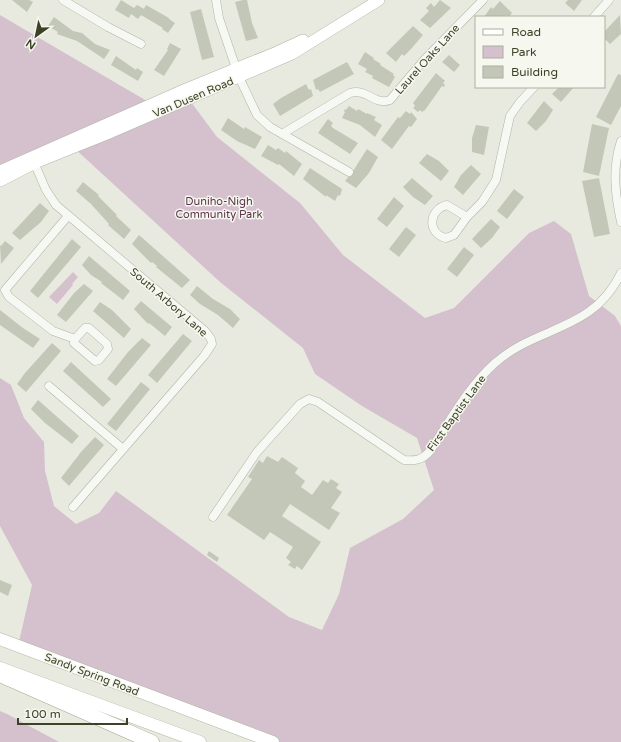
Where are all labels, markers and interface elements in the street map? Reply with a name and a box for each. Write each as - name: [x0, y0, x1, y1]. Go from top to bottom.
- north arrow: [16, 16, 56, 56]
- legend: [475, 16, 605, 88]
- street label: Laurel Oaks Lane: [393, 22, 462, 97]
- text: Road: [511, 25, 541, 39]
- text: N: [24, 36, 38, 52]
- text: Park: [511, 45, 537, 59]
- text: Building: [511, 65, 558, 79]
- street label: Van Dusen Road: [151, 75, 236, 120]
- park label: Duniho-Nigh Community Park: [176, 195, 262, 221]
- street label: South Arbory Lane: [127, 265, 210, 340]
- street label: First Baptist Lane: [424, 373, 488, 454]
- street label: Sandy Spring Road: [43, 650, 141, 698]
- scale bar: [18, 700, 127, 726]
- text: 100 m: [24, 707, 61, 721]

